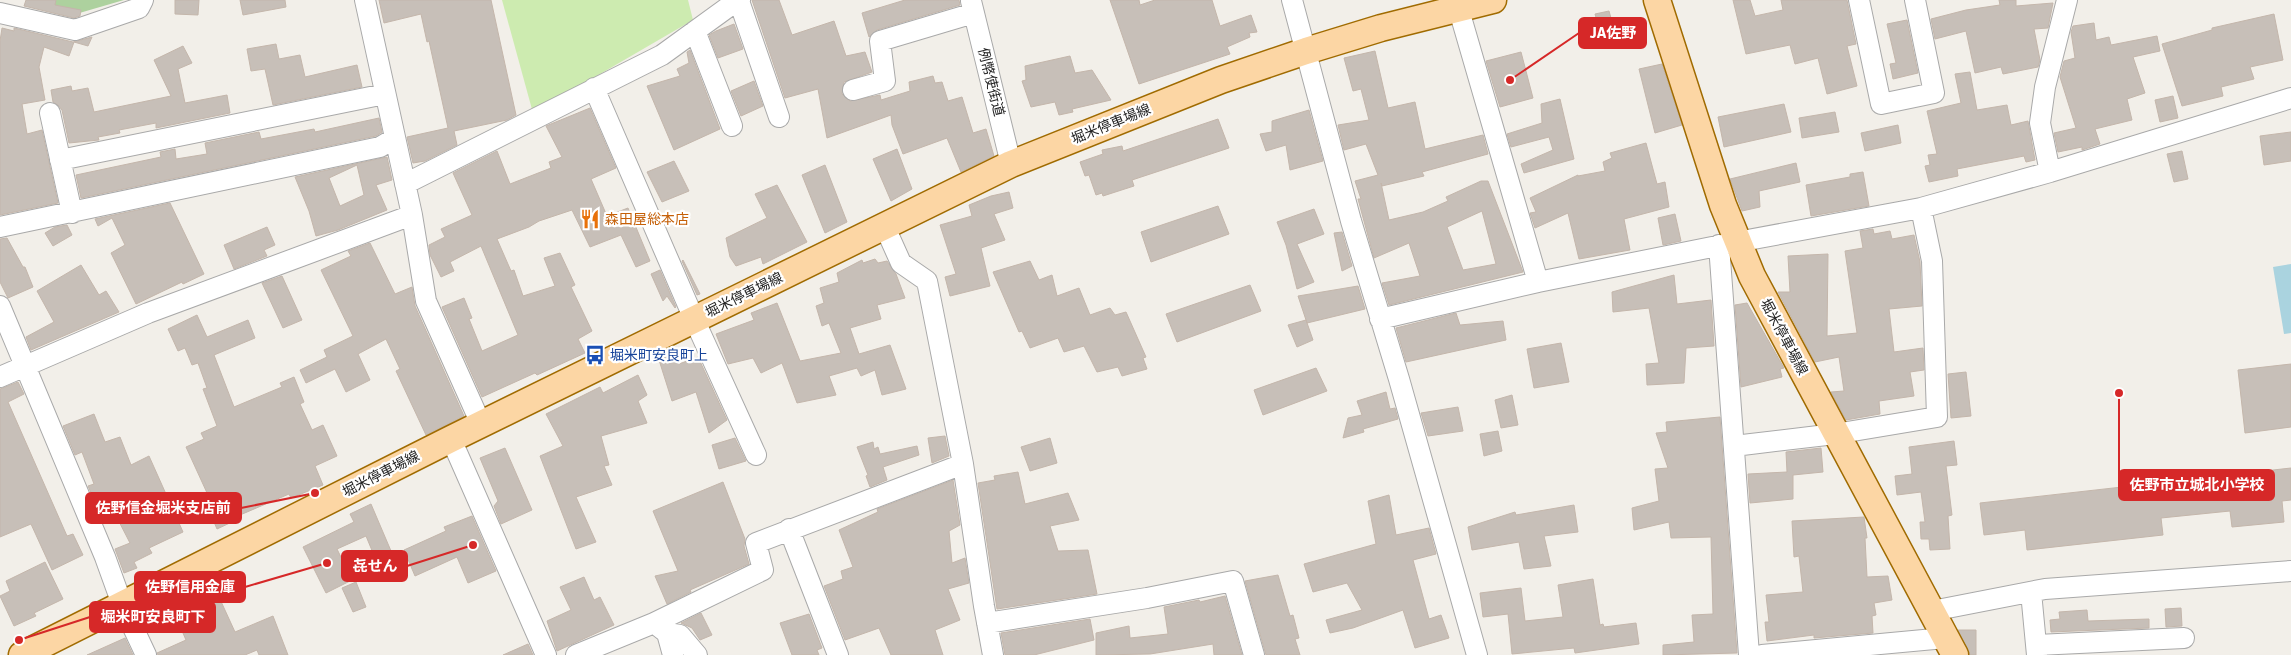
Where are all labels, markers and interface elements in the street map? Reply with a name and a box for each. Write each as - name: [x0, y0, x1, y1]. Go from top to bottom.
- callout: JA佐野: [1579, 18, 1646, 48]
- text: JA佐野: [1590, 24, 1636, 42]
- street label: 例幣使街道: [974, 46, 1008, 118]
- street label: 堀米停車場線: [1069, 100, 1153, 148]
- restaurant icon: 森田屋総本店: [579, 208, 601, 230]
- place label: 森田屋総本店: [605, 211, 689, 228]
- street label: 堀米停車場線: [703, 269, 785, 321]
- street label: 堀米停車場線: [1757, 296, 1811, 378]
- bus stop icon: 堀米町安良町上: [584, 344, 606, 366]
- place label: 堀米町安良町上: [610, 347, 708, 364]
- street label: 堀米停車場線: [340, 447, 422, 501]
- callout: 佐野市立城北小学校: [2119, 470, 2274, 500]
- text: 佐野市立城北小学校: [2129, 476, 2265, 494]
- callout: 佐野信金堀米支店前: [86, 493, 241, 523]
- text: 佐野信金堀米支店前: [95, 499, 231, 517]
- callout: 㐂せん: [342, 551, 407, 581]
- text: 㐂せん: [352, 557, 398, 575]
- callout: 佐野信用金庫: [135, 572, 245, 602]
- text: 佐野信用金庫: [145, 578, 235, 596]
- callout: 堀米町安良町下: [90, 602, 215, 632]
- text: 堀米町安良町下: [100, 608, 206, 626]

